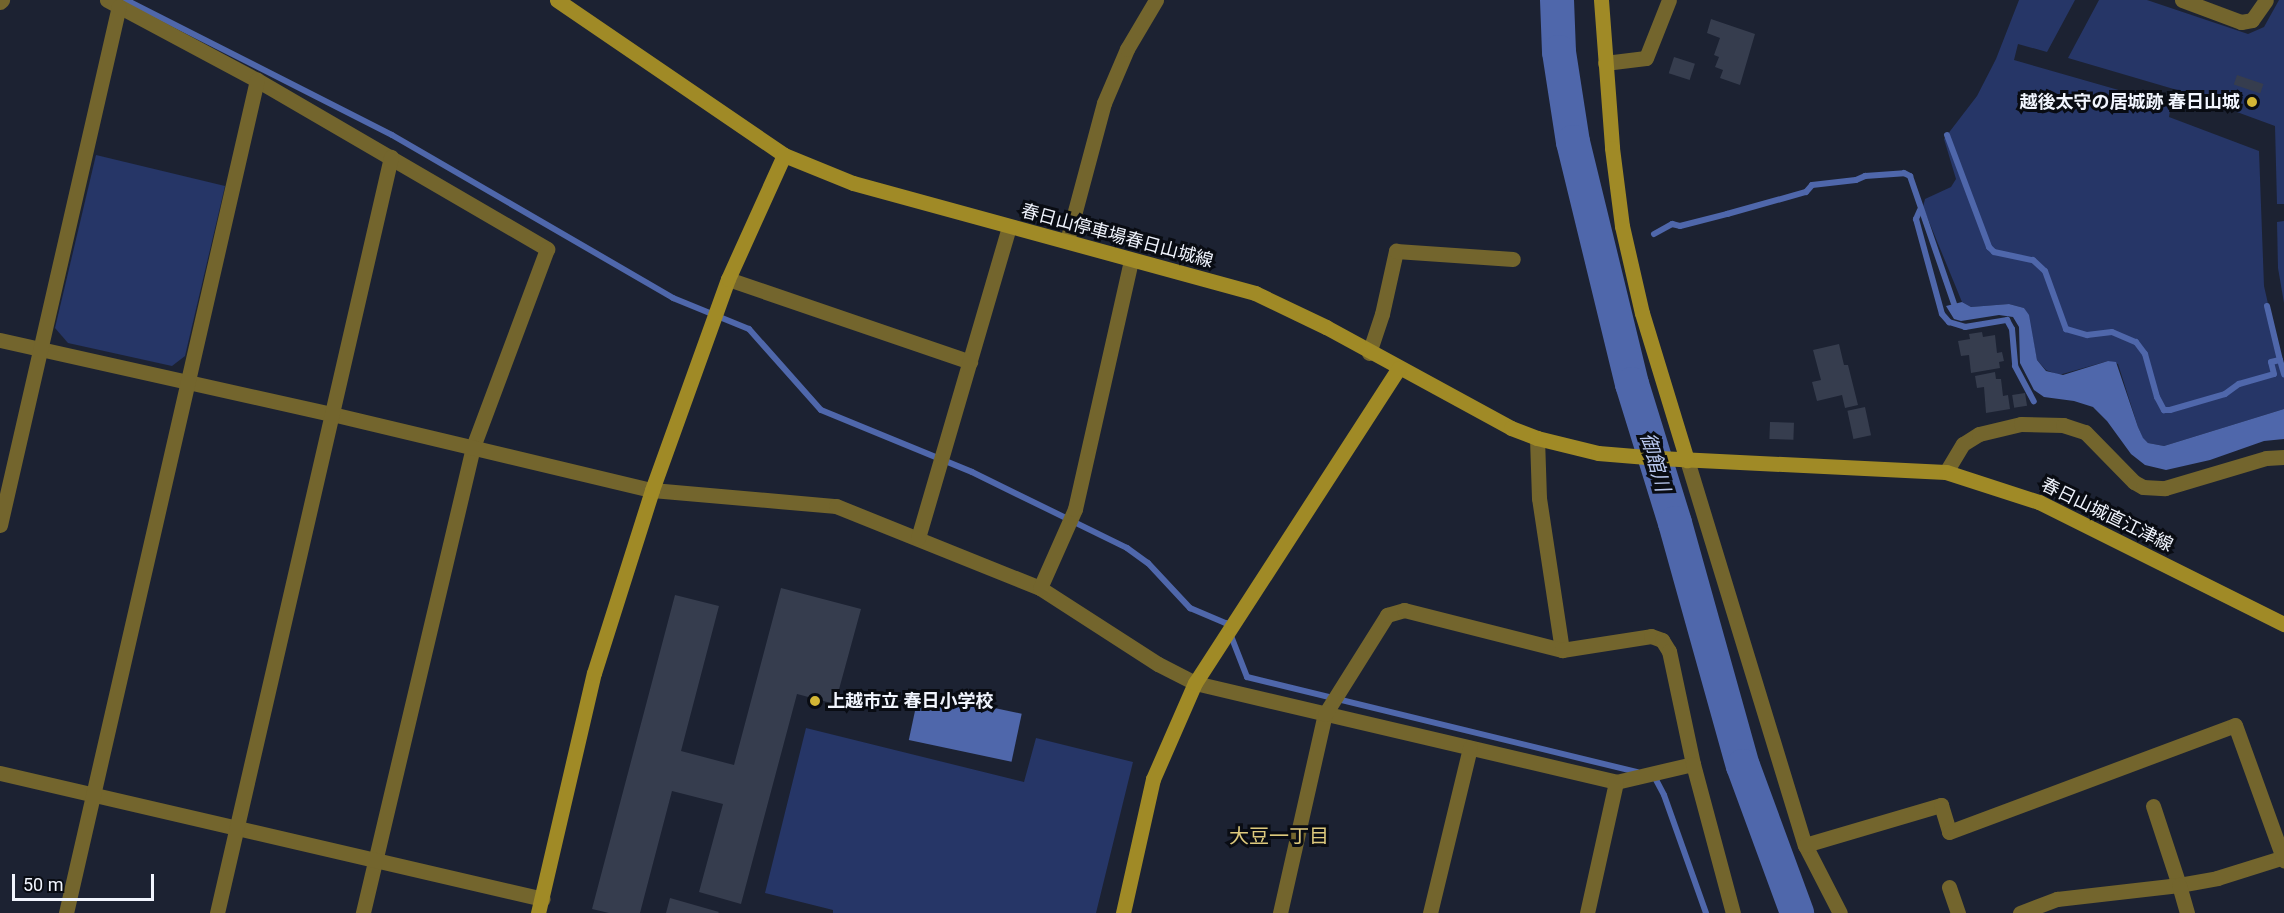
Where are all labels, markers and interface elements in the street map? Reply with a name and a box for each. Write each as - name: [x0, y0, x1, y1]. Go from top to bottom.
- place label: 越後太守の居城跡 春日山城: [2020, 91, 2240, 113]
- marker: 越後太守の居城跡 春日山城: [2245, 95, 2259, 109]
- street label: 春日山停車場春日山城線: [1019, 200, 1215, 272]
- water label: 御館川: [1635, 430, 1675, 494]
- street label: 春日山城直江津線: [2038, 474, 2176, 556]
- place label: 上越市立 春日小学校: [827, 690, 993, 712]
- marker: 上越市立 春日小学校: [808, 694, 822, 708]
- district label: 大豆一丁目: [1229, 824, 1329, 848]
- scale bar: [15, 862, 158, 900]
- text: 50 m: [23, 874, 63, 895]

